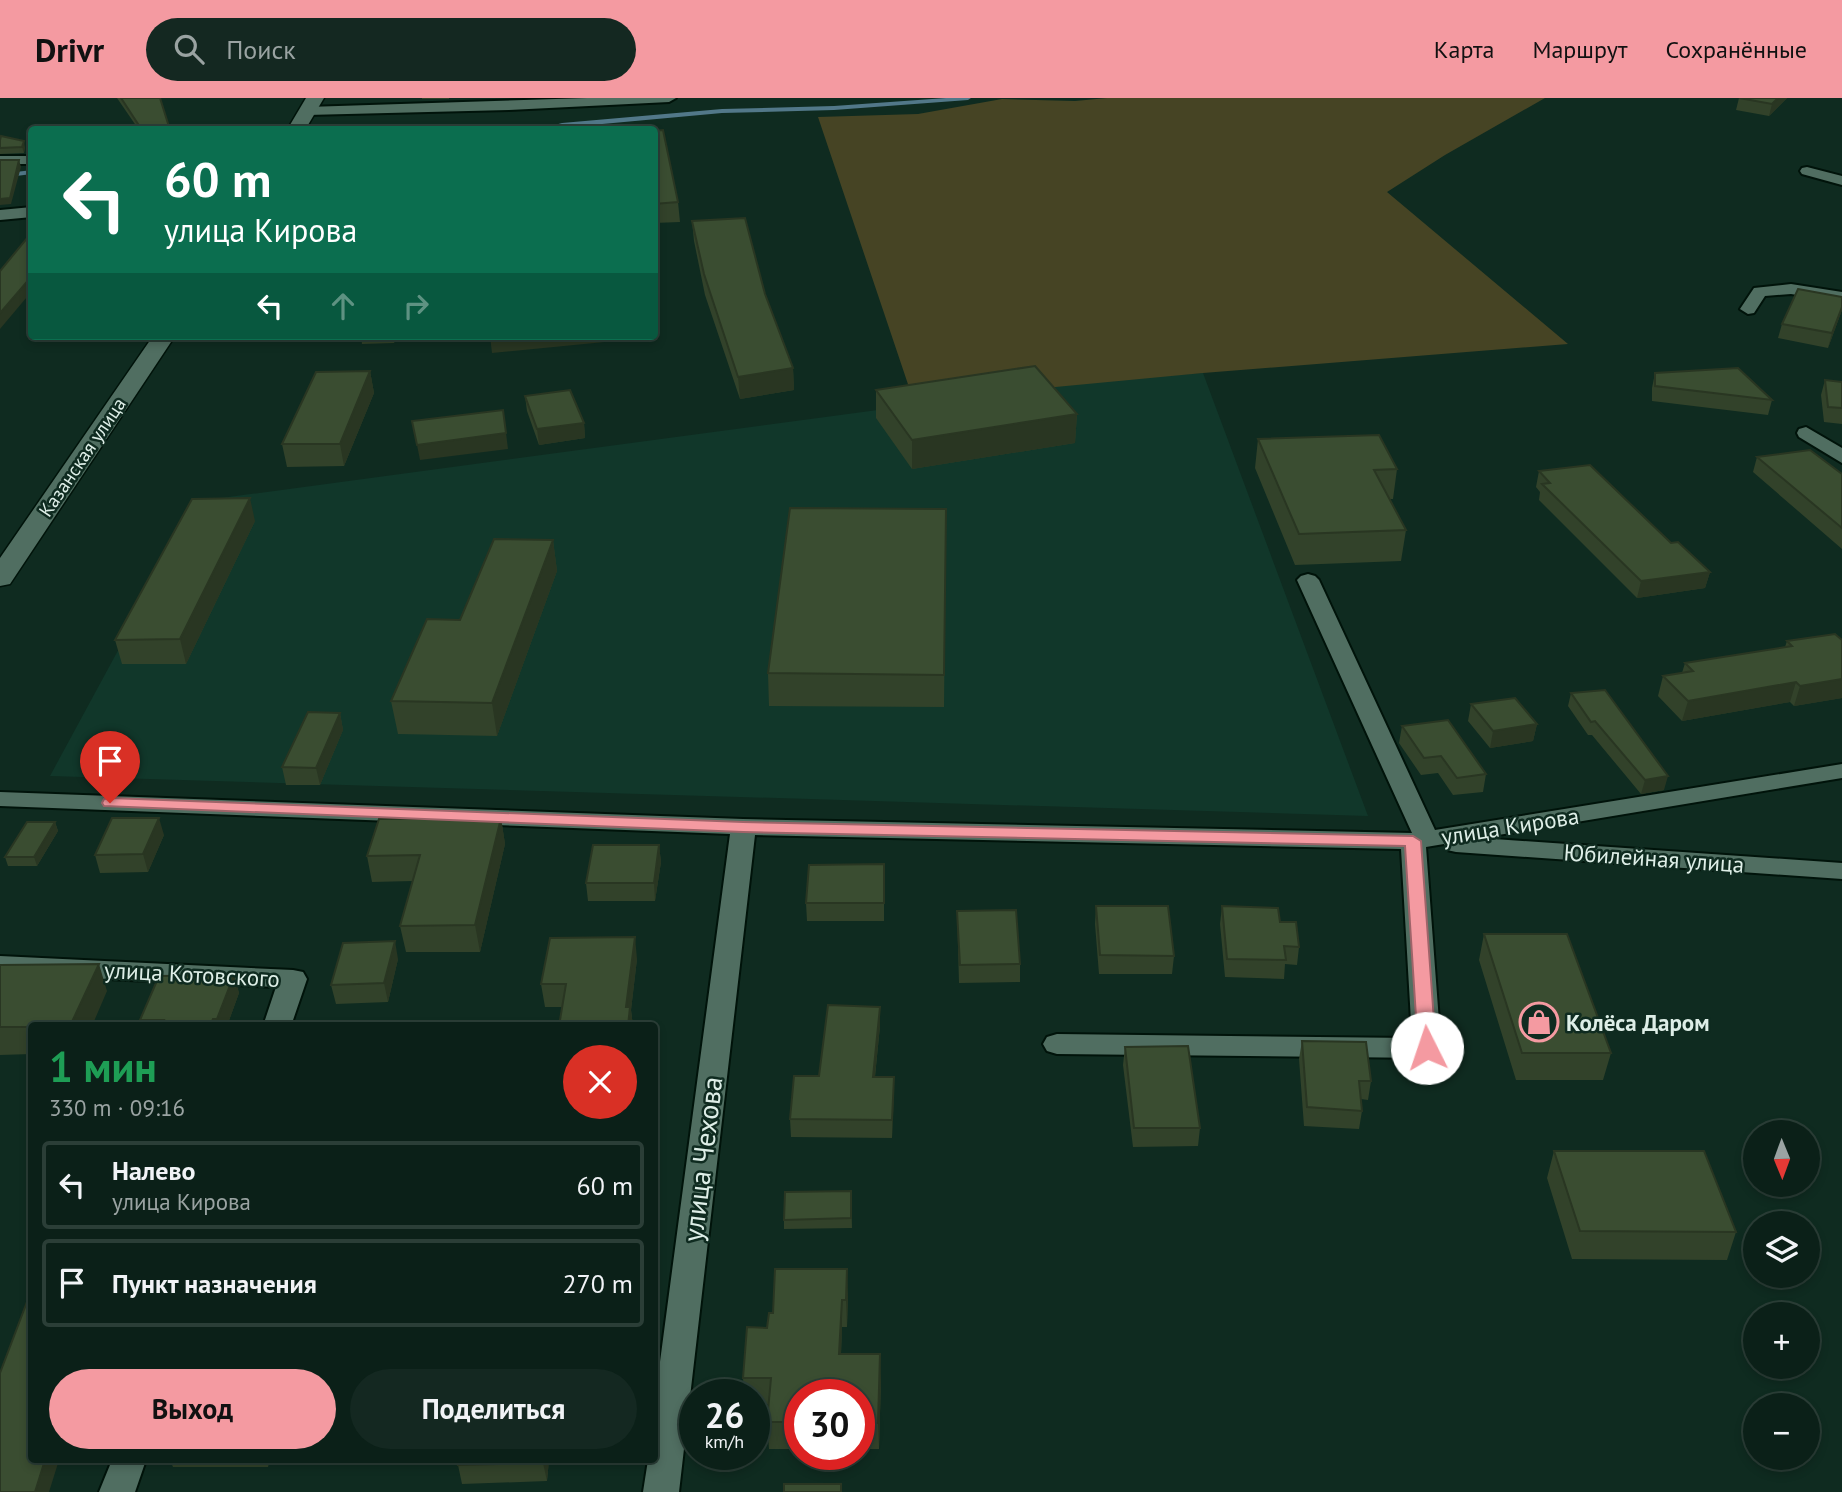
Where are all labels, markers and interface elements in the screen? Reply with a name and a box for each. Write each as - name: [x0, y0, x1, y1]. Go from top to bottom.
- search box: [146, 18, 636, 81]
- text: Drivr: [35, 28, 104, 71]
- icon: search: [170, 30, 208, 68]
- text: Поиск: [226, 33, 296, 66]
- text: Карта: [1434, 34, 1494, 65]
- text: Маршрут: [1532, 34, 1627, 65]
- text: Сохранённые: [1665, 34, 1807, 65]
- text: 60 m: [164, 147, 271, 211]
- icon: left: [49, 154, 140, 245]
- text: улица Кирова: [164, 209, 357, 251]
- icon: left: [251, 287, 289, 325]
- icon: ahead: [324, 287, 362, 325]
- icon: right: [397, 287, 435, 325]
- street label: Казанская улица: [33, 393, 131, 521]
- pin: [80, 731, 140, 803]
- icon: arrive: [91, 742, 129, 780]
- street label: улица Кирова: [1439, 801, 1581, 851]
- street label: Юбилейная улица: [1563, 837, 1745, 879]
- street label: улица Котовского: [104, 955, 280, 993]
- shop icon: Колёса Даром: [1518, 1001, 1560, 1043]
- place label: Колёса Даром: [1566, 1008, 1710, 1037]
- position arrow: [1390, 1011, 1464, 1085]
- text: 1 мин: [49, 1039, 157, 1094]
- button: close: [563, 1045, 637, 1119]
- street label: улица Чехова: [674, 1074, 730, 1244]
- text: 330 m · 09:16: [49, 1093, 185, 1122]
- north arrow: [1743, 1120, 1820, 1197]
- map controls: [1743, 1120, 1820, 1470]
- text: Налево: [112, 1154, 196, 1187]
- icon: left: [53, 1166, 91, 1204]
- text: 60 m: [577, 1169, 633, 1202]
- text: улица Кирова: [112, 1187, 251, 1216]
- button: layers: [1743, 1211, 1820, 1288]
- icon: arrive: [53, 1264, 91, 1302]
- text: Пункт назначения: [112, 1267, 317, 1300]
- text: 270 m: [562, 1267, 633, 1300]
- button: +: [1743, 1302, 1820, 1379]
- button: Выход: [49, 1369, 336, 1449]
- button: Поделиться: [350, 1369, 637, 1449]
- speed limit sign: 30: [784, 1379, 875, 1470]
- text: 26: [705, 1392, 744, 1438]
- button: −: [1743, 1393, 1820, 1470]
- text: km/h: [705, 1430, 744, 1453]

